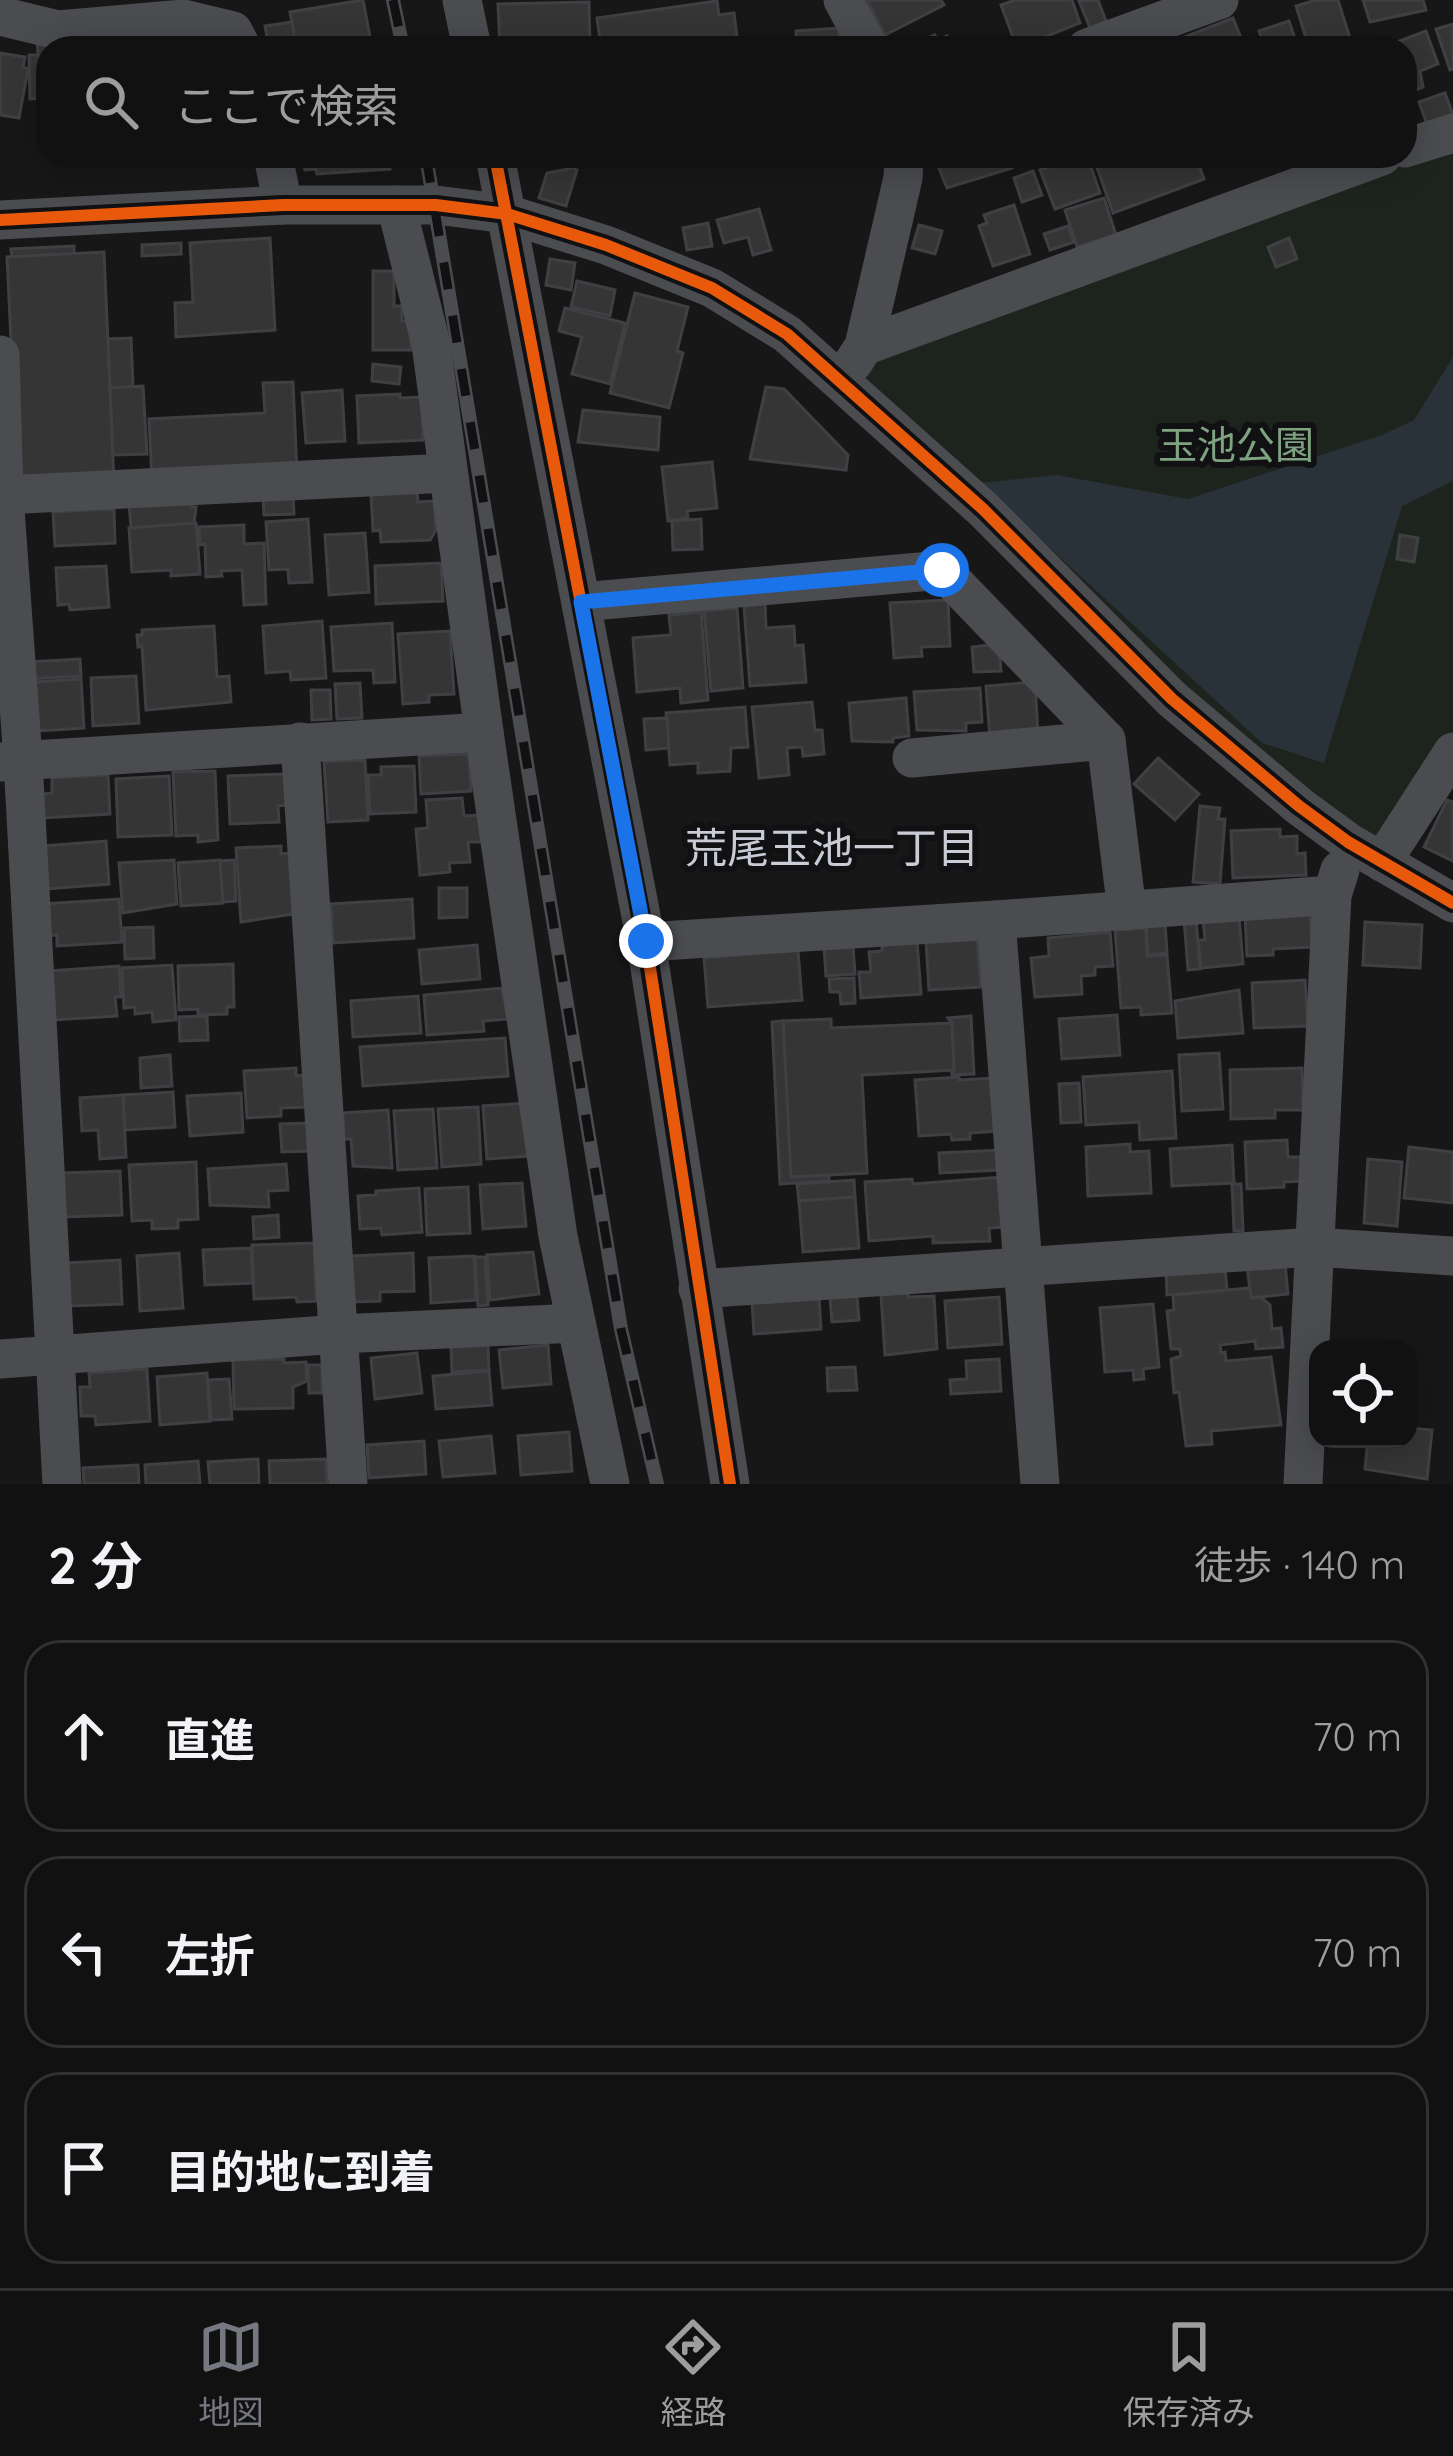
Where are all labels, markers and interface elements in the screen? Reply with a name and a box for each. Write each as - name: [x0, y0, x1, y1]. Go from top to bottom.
- search box: [36, 36, 1417, 168]
- icon: search: [78, 69, 144, 135]
- text: ここで検索: [174, 77, 399, 133]
- park label: 玉池公園: [1158, 420, 1314, 469]
- route start: [915, 543, 969, 597]
- district label: 荒尾玉池一丁目: [685, 821, 979, 874]
- route end: [619, 914, 673, 968]
- map controls: [1309, 1340, 1417, 1448]
- button: locate: [1309, 1340, 1417, 1448]
- text: 2 分: [48, 1533, 142, 1597]
- text: 徒歩 · 140 m: [1194, 1540, 1405, 1589]
- icon: ahead: [51, 1703, 117, 1769]
- text: 直進: [165, 1711, 255, 1767]
- text: 70 m: [1313, 1712, 1402, 1761]
- icon: left: [51, 1919, 117, 1985]
- text: 左折: [165, 1927, 255, 1983]
- text: 70 m: [1313, 1928, 1402, 1977]
- icon: arrive: [51, 2135, 117, 2201]
- text: 目的地に到着: [165, 2143, 435, 2199]
- tab: 地図: [198, 2314, 264, 2434]
- tab: 経路: [660, 2314, 726, 2434]
- tab: 保存済み: [1123, 2314, 1255, 2434]

